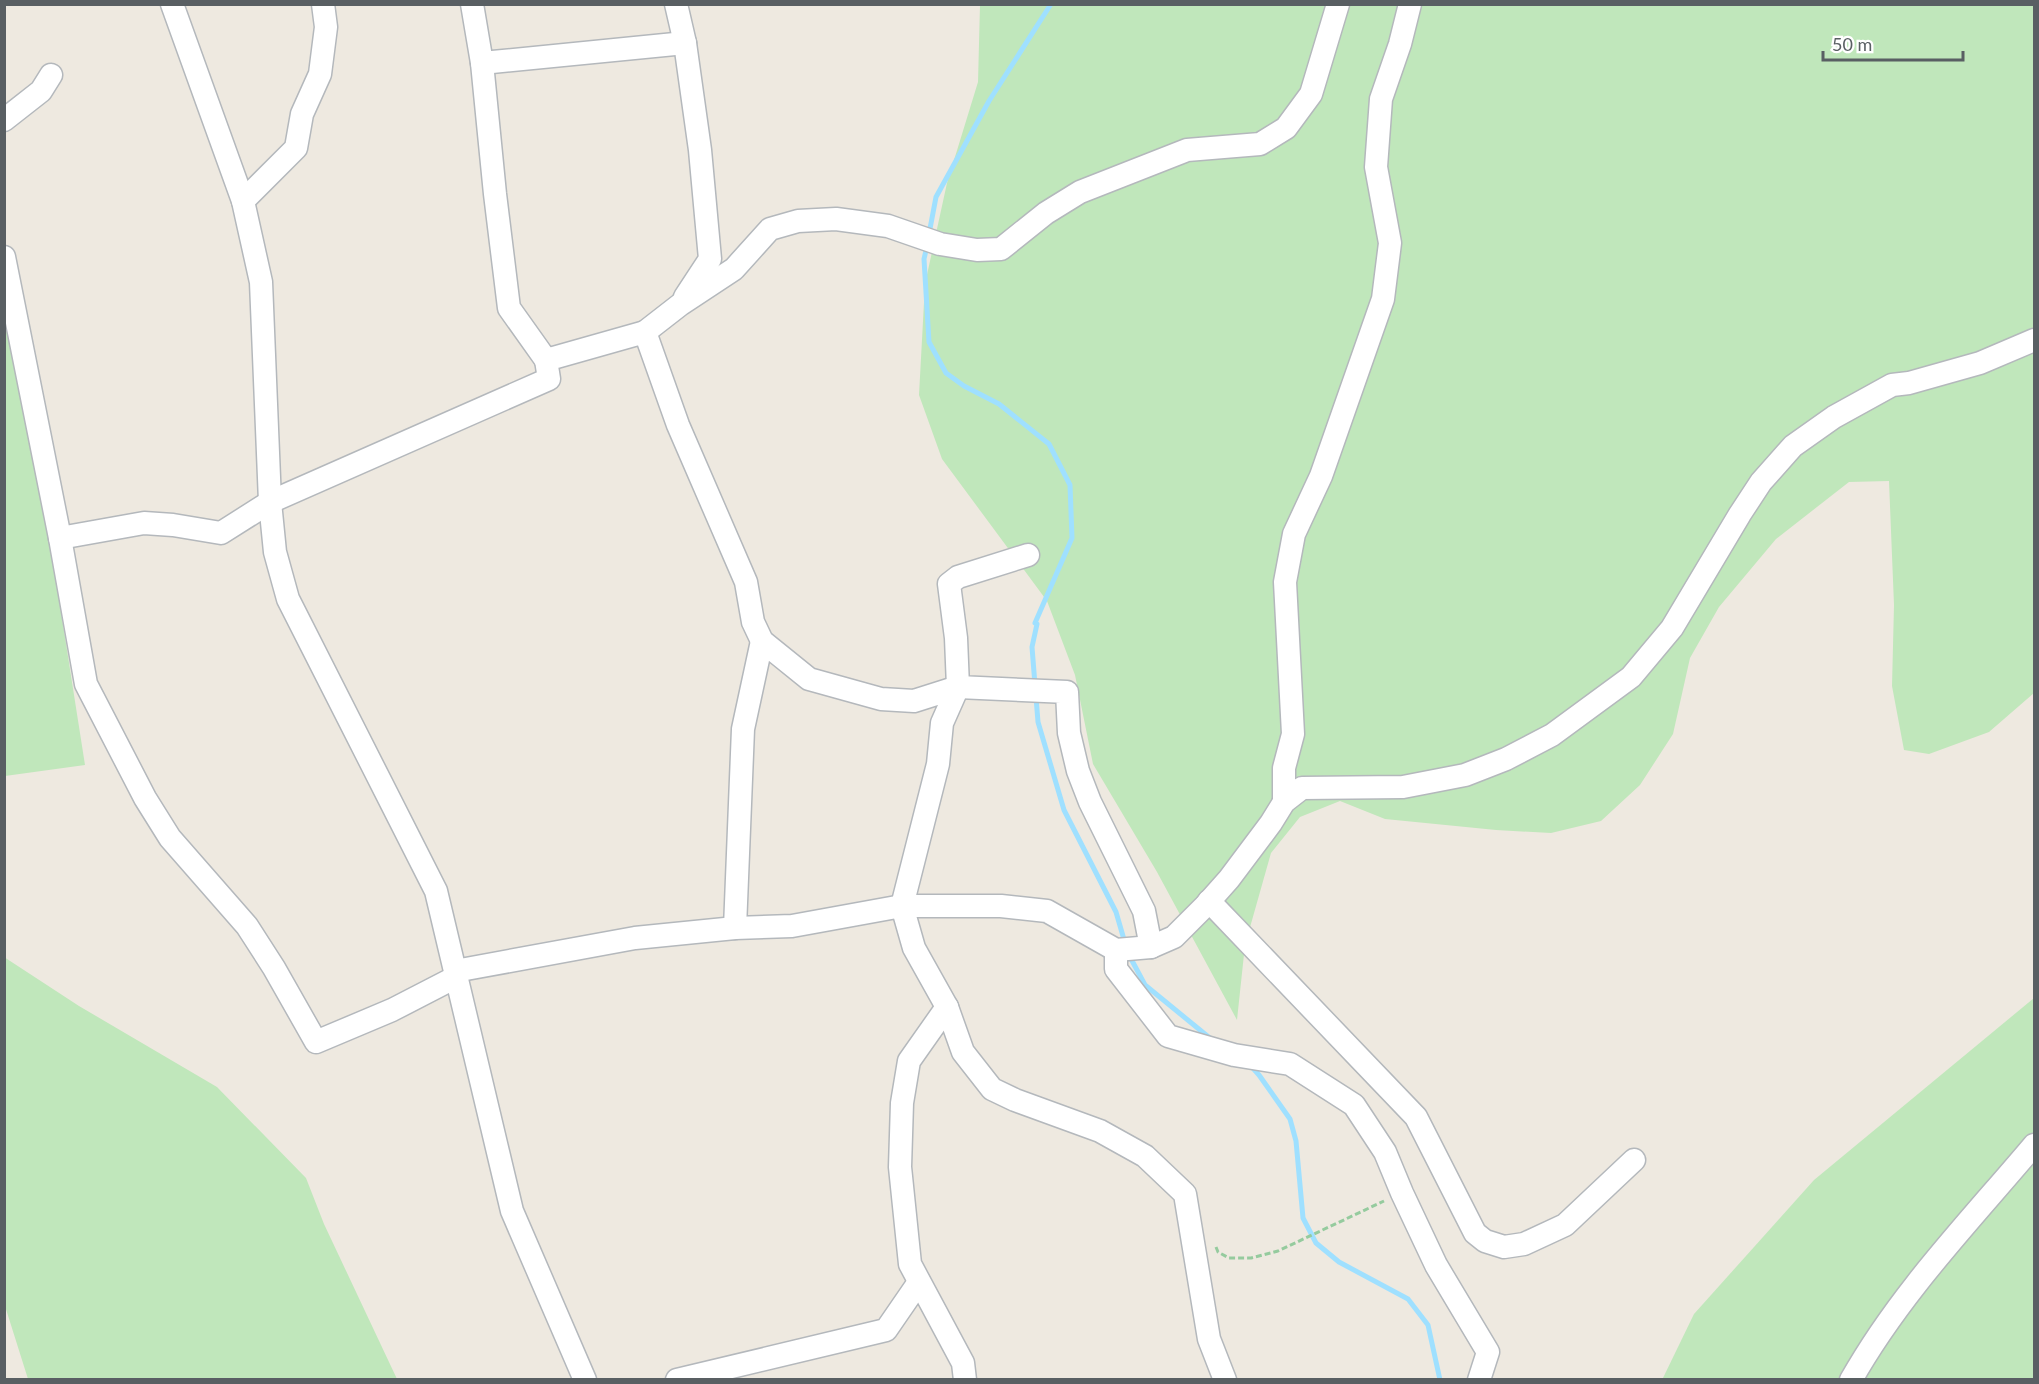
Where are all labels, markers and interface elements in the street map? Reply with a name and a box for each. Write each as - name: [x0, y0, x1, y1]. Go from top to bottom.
- scale bar: [1823, 24, 1962, 62]
- text: 50 m: [1832, 33, 1872, 55]

